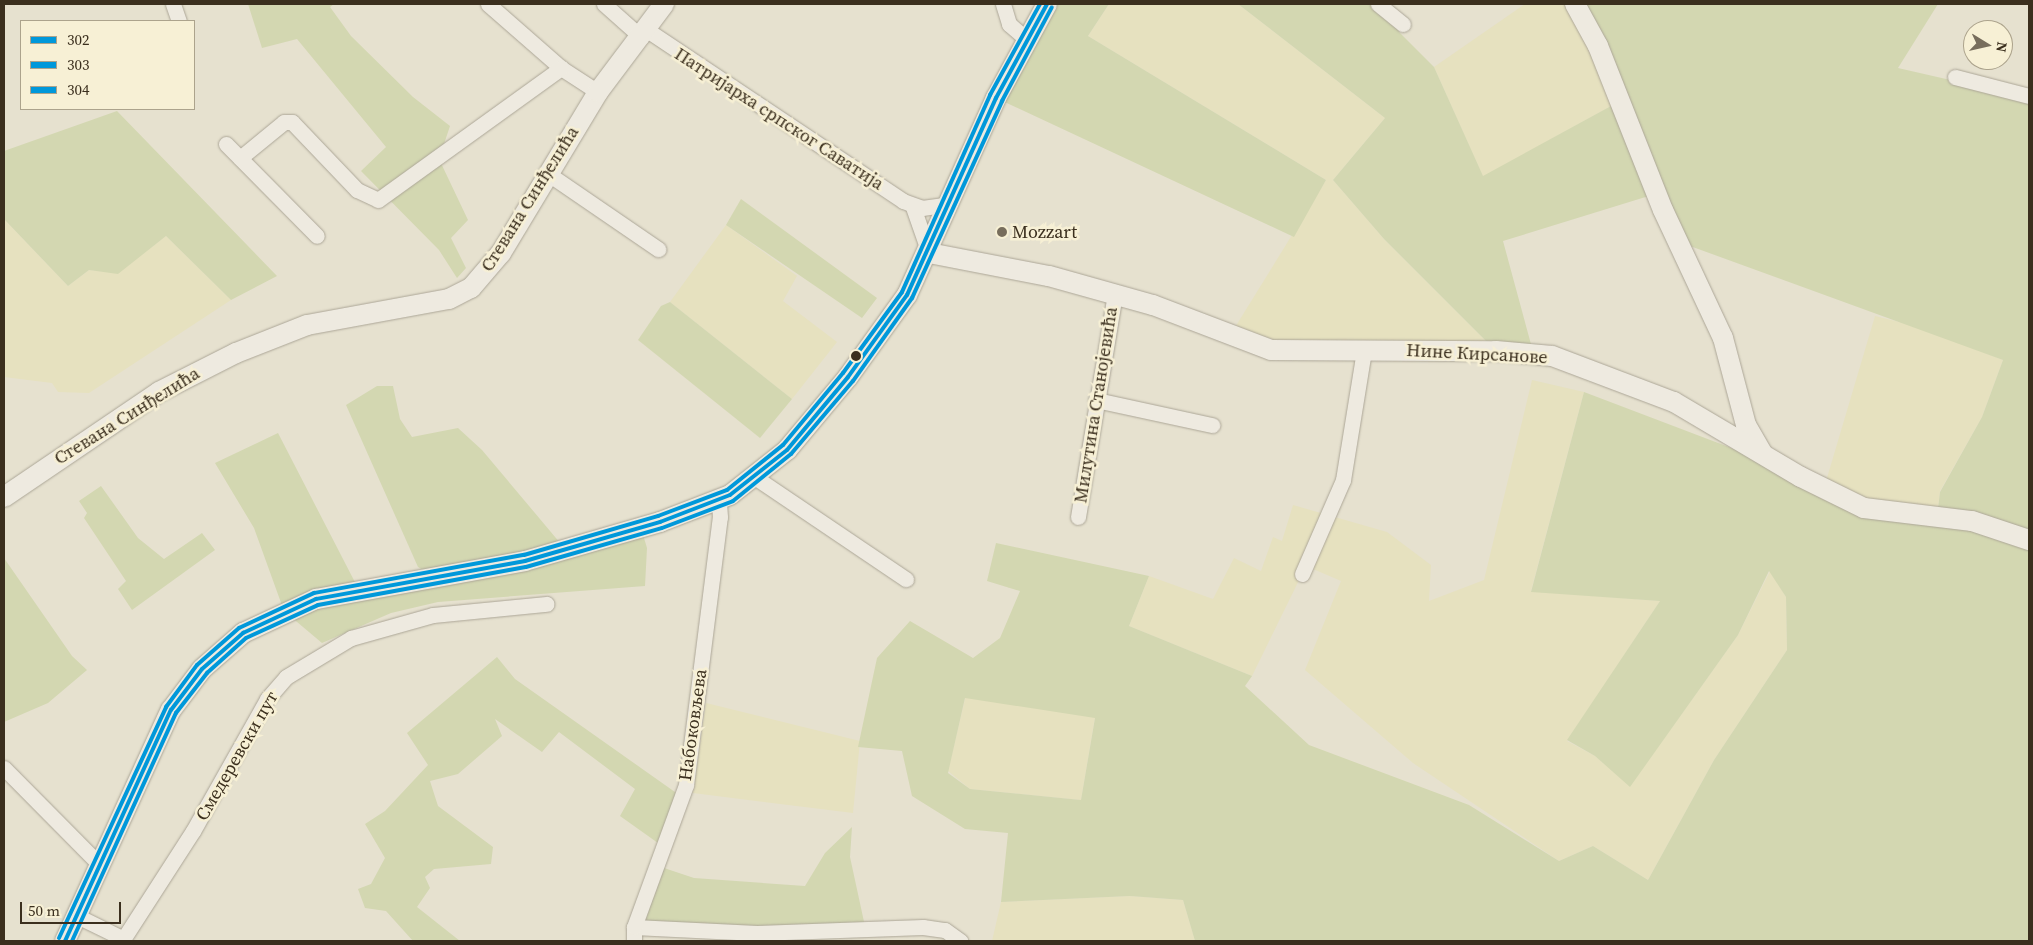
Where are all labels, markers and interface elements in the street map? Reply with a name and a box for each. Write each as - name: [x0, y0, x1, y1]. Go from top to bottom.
- legend: [20, 20, 195, 110]
- north arrow: [1963, 20, 2013, 70]
- text: 302: [67, 29, 90, 50]
- text: N: [1991, 41, 2013, 54]
- street label: Патријарха српског Саватија: [670, 43, 888, 195]
- text: 303: [67, 54, 90, 75]
- text: 304: [67, 79, 90, 100]
- street label: Стевана Синђелића: [477, 122, 583, 276]
- place label: Mozzart: [1012, 221, 1077, 243]
- marker: Mozzart: [996, 226, 1008, 238]
- street label: Милутина Станојевића: [1070, 305, 1122, 505]
- street label: Нине Кирсанове: [1406, 340, 1548, 368]
- unlabelled marker: [851, 351, 861, 361]
- street label: Стевана Синђелића: [50, 363, 204, 469]
- street label: Набоковљева: [674, 668, 712, 782]
- street label: Смедеревски пут: [191, 688, 283, 824]
- scale bar: [22, 892, 124, 924]
- text: 50 m: [28, 900, 60, 921]

